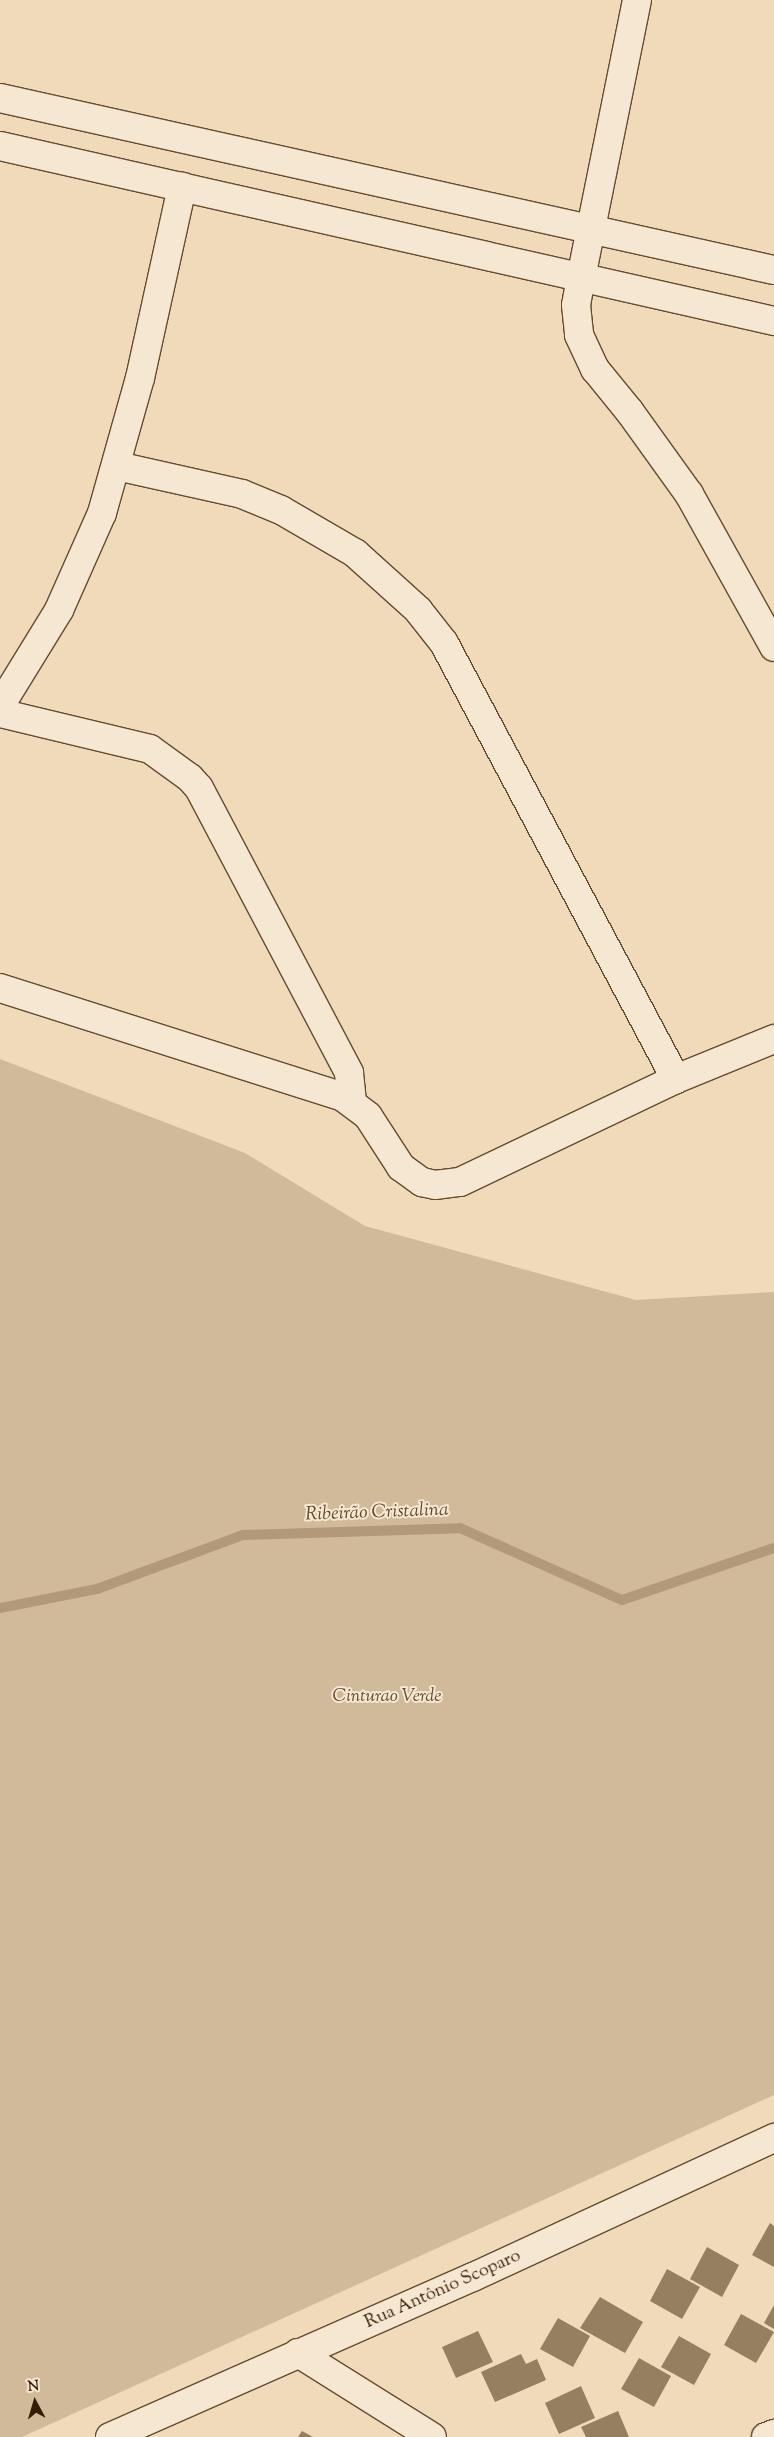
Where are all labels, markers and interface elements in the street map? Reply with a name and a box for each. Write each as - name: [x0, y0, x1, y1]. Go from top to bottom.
- water label: Ribeirão Cristalina: [305, 1499, 449, 1527]
- park label: Cinturao Verde: [333, 1686, 441, 1708]
- street label: Rua Antônio Scoparo: [362, 2246, 524, 2334]
- north arrow: [10, 2377, 60, 2427]
- text: N: [27, 2377, 40, 2398]

